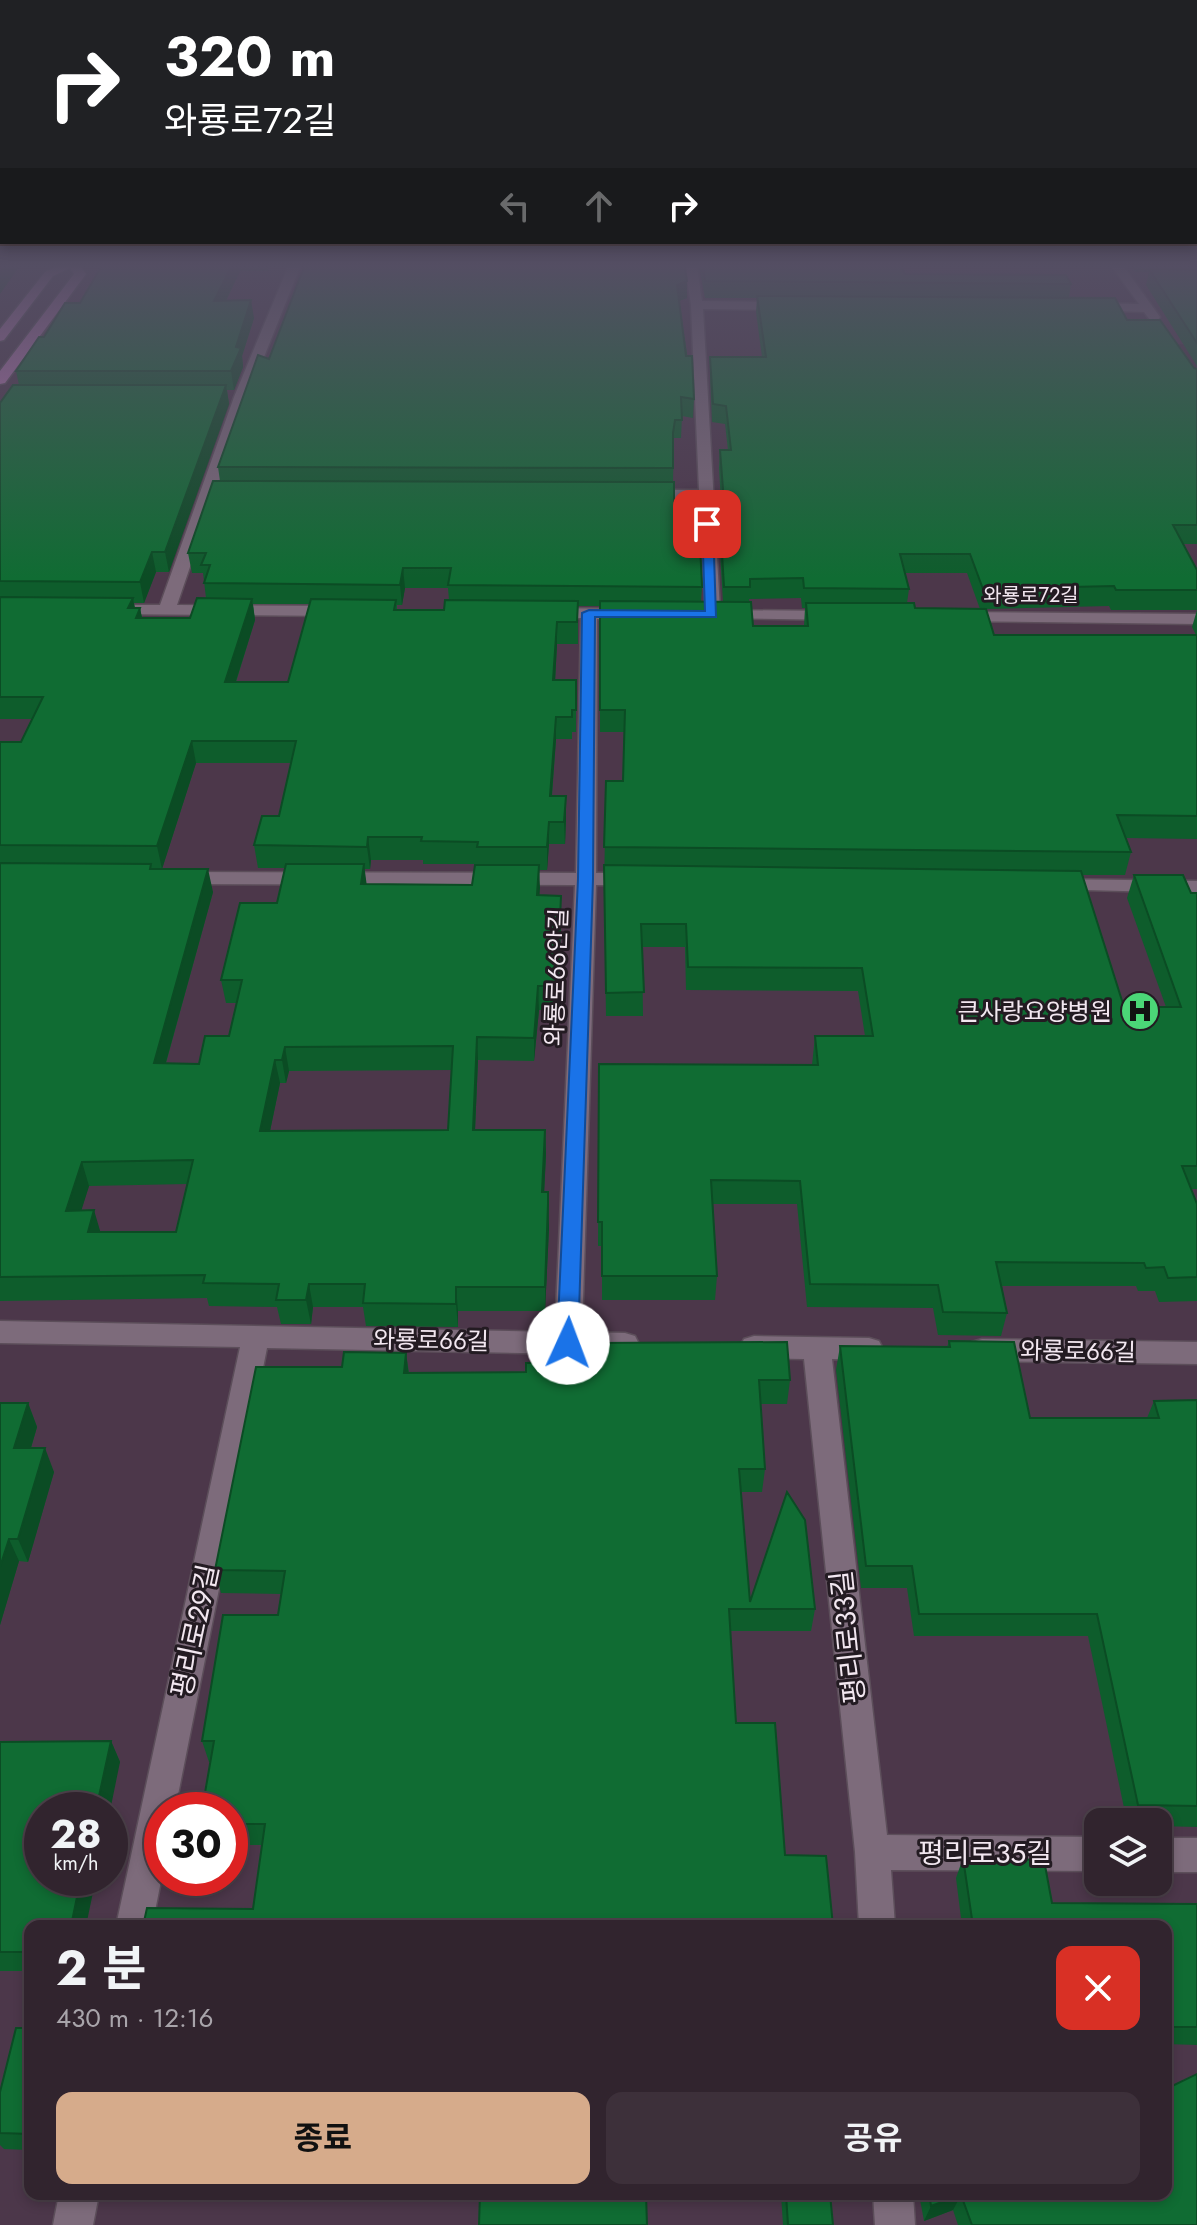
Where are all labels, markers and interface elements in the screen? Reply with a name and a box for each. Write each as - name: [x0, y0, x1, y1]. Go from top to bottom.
- text: 320 m: [164, 16, 335, 97]
- icon: right: [32, 32, 136, 136]
- text: 와룡로72길: [164, 94, 336, 146]
- icon: left: [493, 184, 537, 228]
- icon: ahead: [577, 184, 621, 228]
- icon: right: [661, 184, 705, 228]
- pin: [673, 490, 741, 558]
- icon: arrive: [685, 502, 729, 546]
- street label: 와룡로72길: [983, 581, 1079, 610]
- street label: 와룡로66안길: [536, 907, 576, 1047]
- hospital icon: 큰사랑요양병원: [1119, 990, 1161, 1032]
- place label: 큰사랑요양병원: [957, 994, 1112, 1029]
- position arrow: [526, 1301, 610, 1385]
- street label: 와룡로66길: [373, 1321, 489, 1359]
- street label: 와룡로66길: [1020, 1332, 1136, 1370]
- street label: 평리로29길: [161, 1561, 229, 1701]
- street label: 평리로33길: [821, 1568, 875, 1706]
- speed limit sign: 30: [144, 1792, 248, 1896]
- text: 28: [50, 1805, 102, 1863]
- map controls: [1084, 1808, 1172, 1896]
- button: layers: [1084, 1808, 1172, 1896]
- street label: 평리로35길: [918, 1833, 1052, 1874]
- text: km/h: [53, 1849, 99, 1878]
- text: 2 분: [56, 1934, 146, 2003]
- button: close: [1056, 1946, 1140, 2030]
- text: 430 m · 12:16: [56, 1999, 213, 2037]
- button: 종료: [56, 2092, 590, 2184]
- button: 공유: [606, 2092, 1140, 2184]

